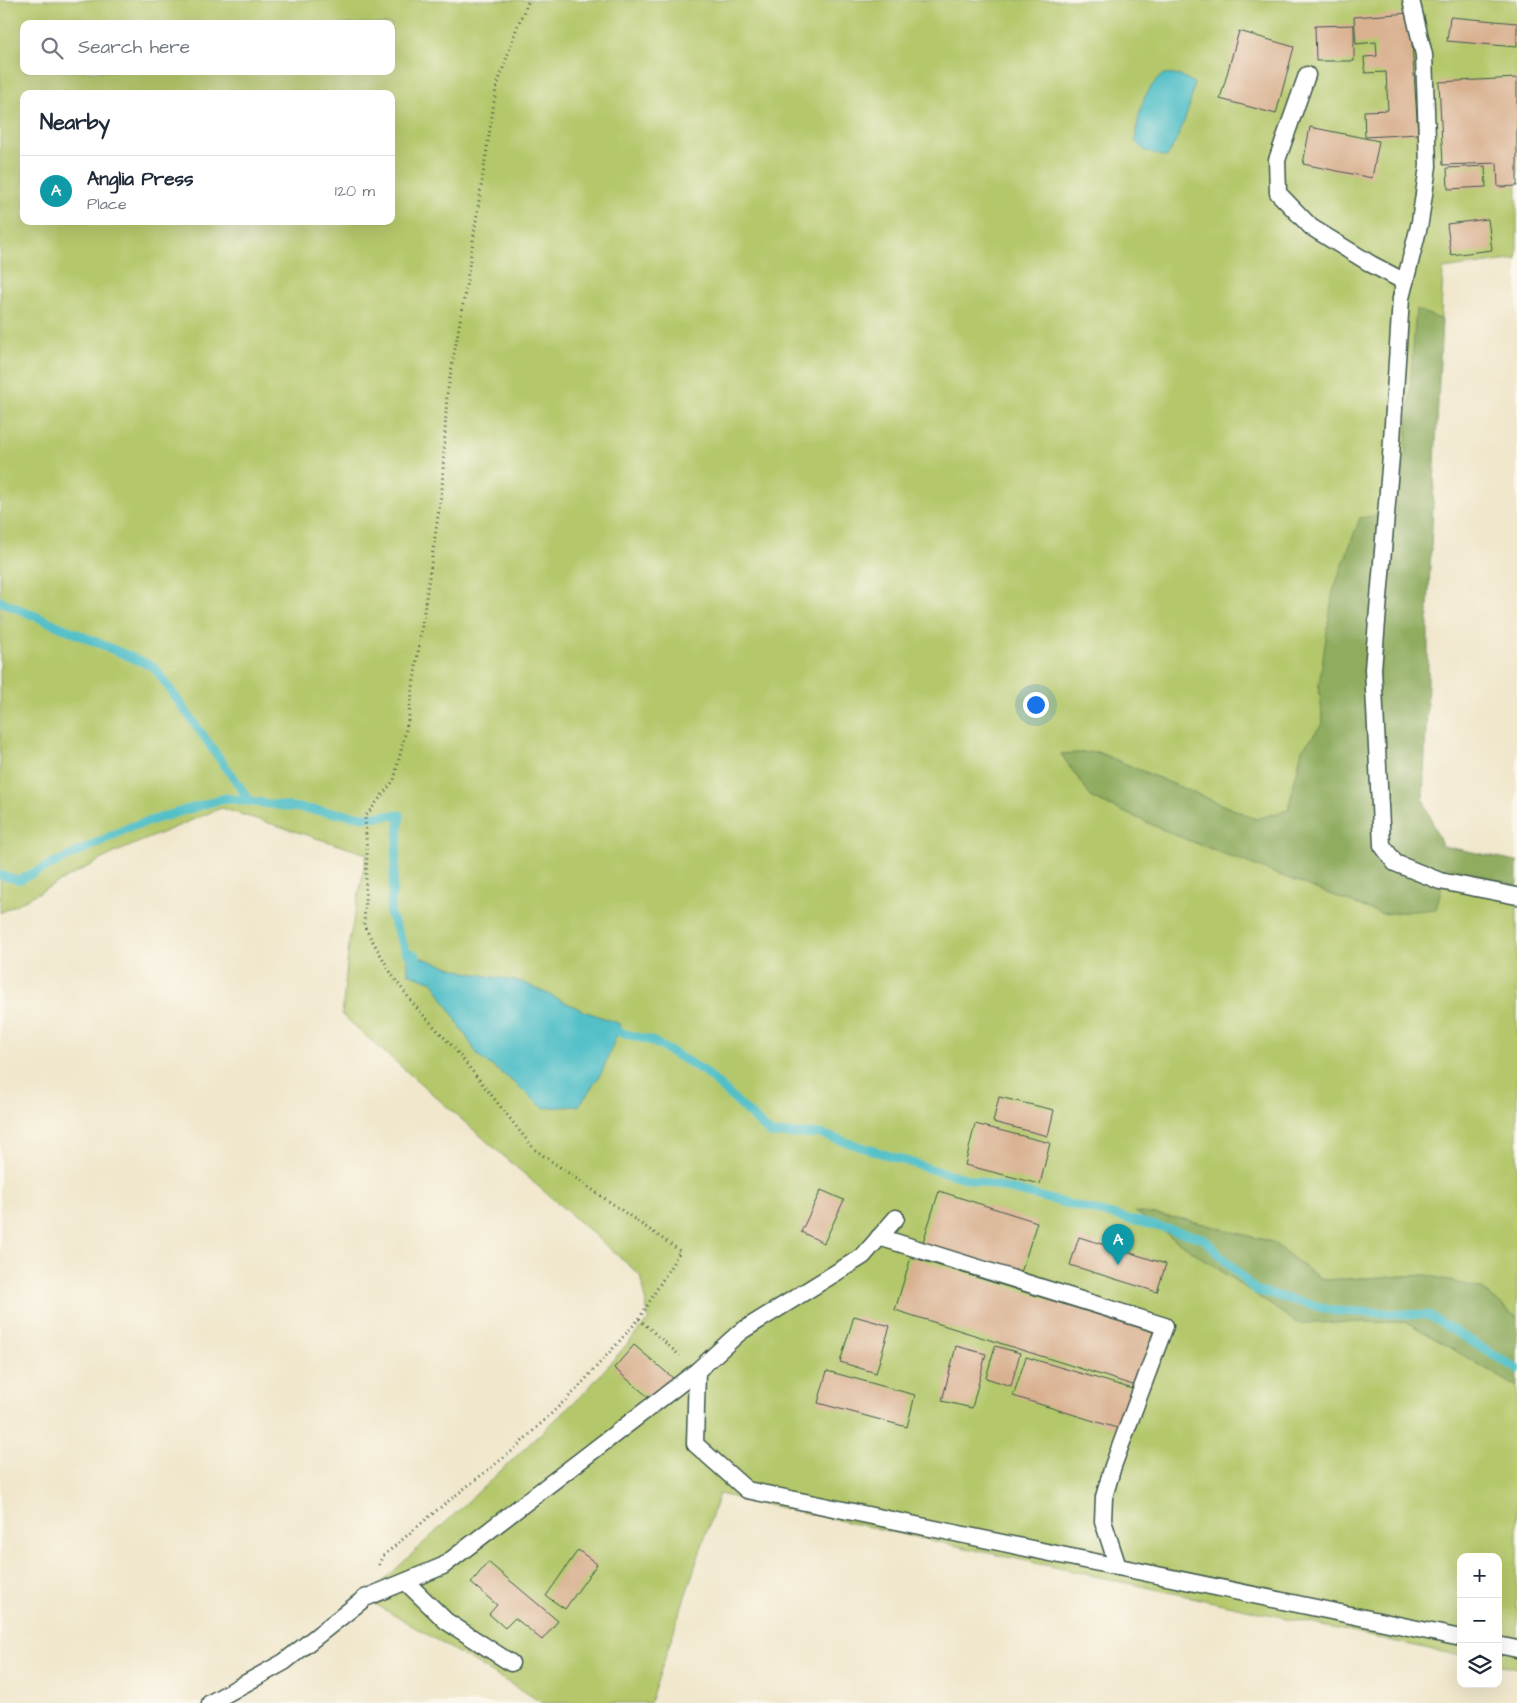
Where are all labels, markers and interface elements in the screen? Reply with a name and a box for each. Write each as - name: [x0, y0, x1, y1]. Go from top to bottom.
- search box: [20, 20, 395, 75]
- icon: search: [38, 34, 66, 62]
- text: Search here: [78, 34, 190, 61]
- text: Nearby: [40, 108, 110, 137]
- text: Anglia Press: [87, 166, 194, 193]
- text: A: [51, 180, 61, 202]
- text: 120 m: [335, 180, 375, 202]
- text: Place: [87, 193, 127, 215]
- your location: [1023, 692, 1049, 718]
- pin: A: [1102, 1224, 1134, 1265]
- map controls: [1457, 1553, 1502, 1688]
- button: +: [1457, 1553, 1502, 1598]
- button: −: [1457, 1598, 1502, 1643]
- button: layers: [1457, 1643, 1502, 1688]

